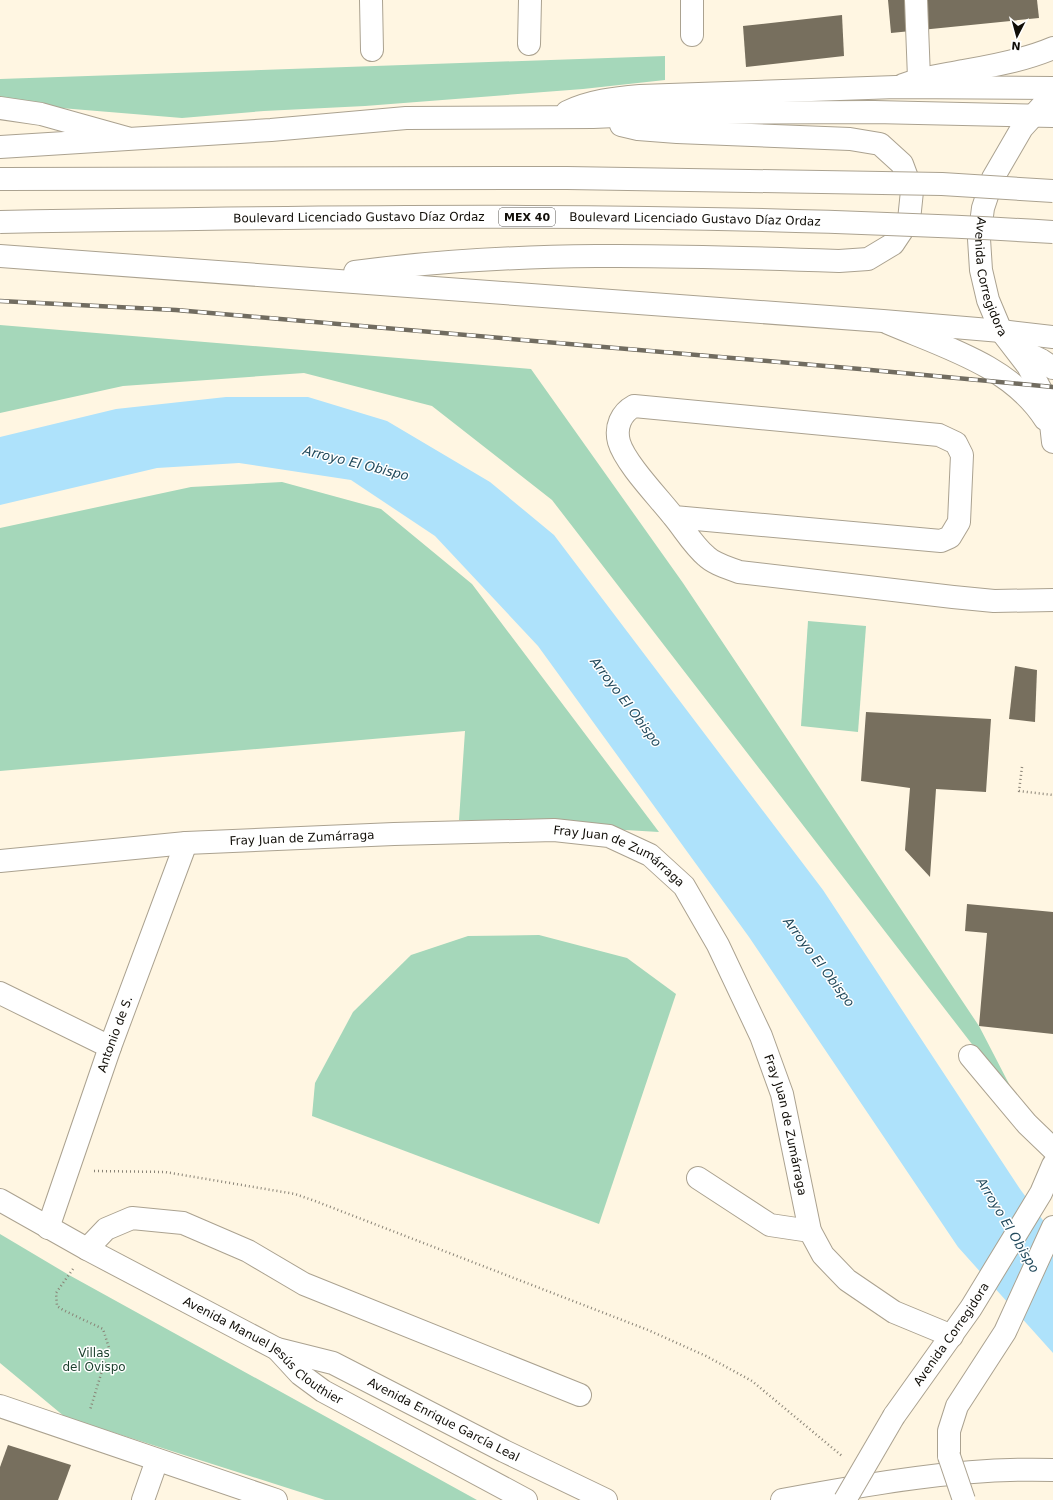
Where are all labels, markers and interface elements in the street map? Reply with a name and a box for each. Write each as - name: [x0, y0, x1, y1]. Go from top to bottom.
- north arrow: [997, 16, 1037, 56]
- text: N: [1011, 39, 1021, 52]
- road number: MEX 40: [499, 208, 555, 226]
- street label: Boulevard Licenciado Gustavo Díaz Ordaz: [233, 210, 485, 225]
- street label: Boulevard Licenciado Gustavo Díaz Ordaz: [569, 210, 821, 229]
- street label: Avenida Corregidora: [972, 216, 1010, 339]
- water label: Arroyo El Obispo: [301, 442, 410, 483]
- water label: Arroyo El Obispo: [587, 653, 665, 750]
- street label: Fray Juan de Zumárraga: [553, 823, 687, 890]
- street label: Fray Juan de Zumárraga: [229, 828, 375, 848]
- water label: Arroyo El Obispo: [780, 913, 858, 1010]
- street label: Antonio de S.: [95, 994, 135, 1074]
- street label: Fray Juan de Zumárraga: [761, 1053, 810, 1197]
- water label: Arroyo El Obispo: [973, 1174, 1042, 1275]
- street label: Avenida Corregidora: [911, 1280, 992, 1389]
- street label: Avenida Manuel Jesús Clouthier: [181, 1294, 345, 1407]
- park label: Villas del Ovispo: [62, 1346, 126, 1374]
- street label: Avenida Enrique García Leal: [365, 1375, 522, 1464]

